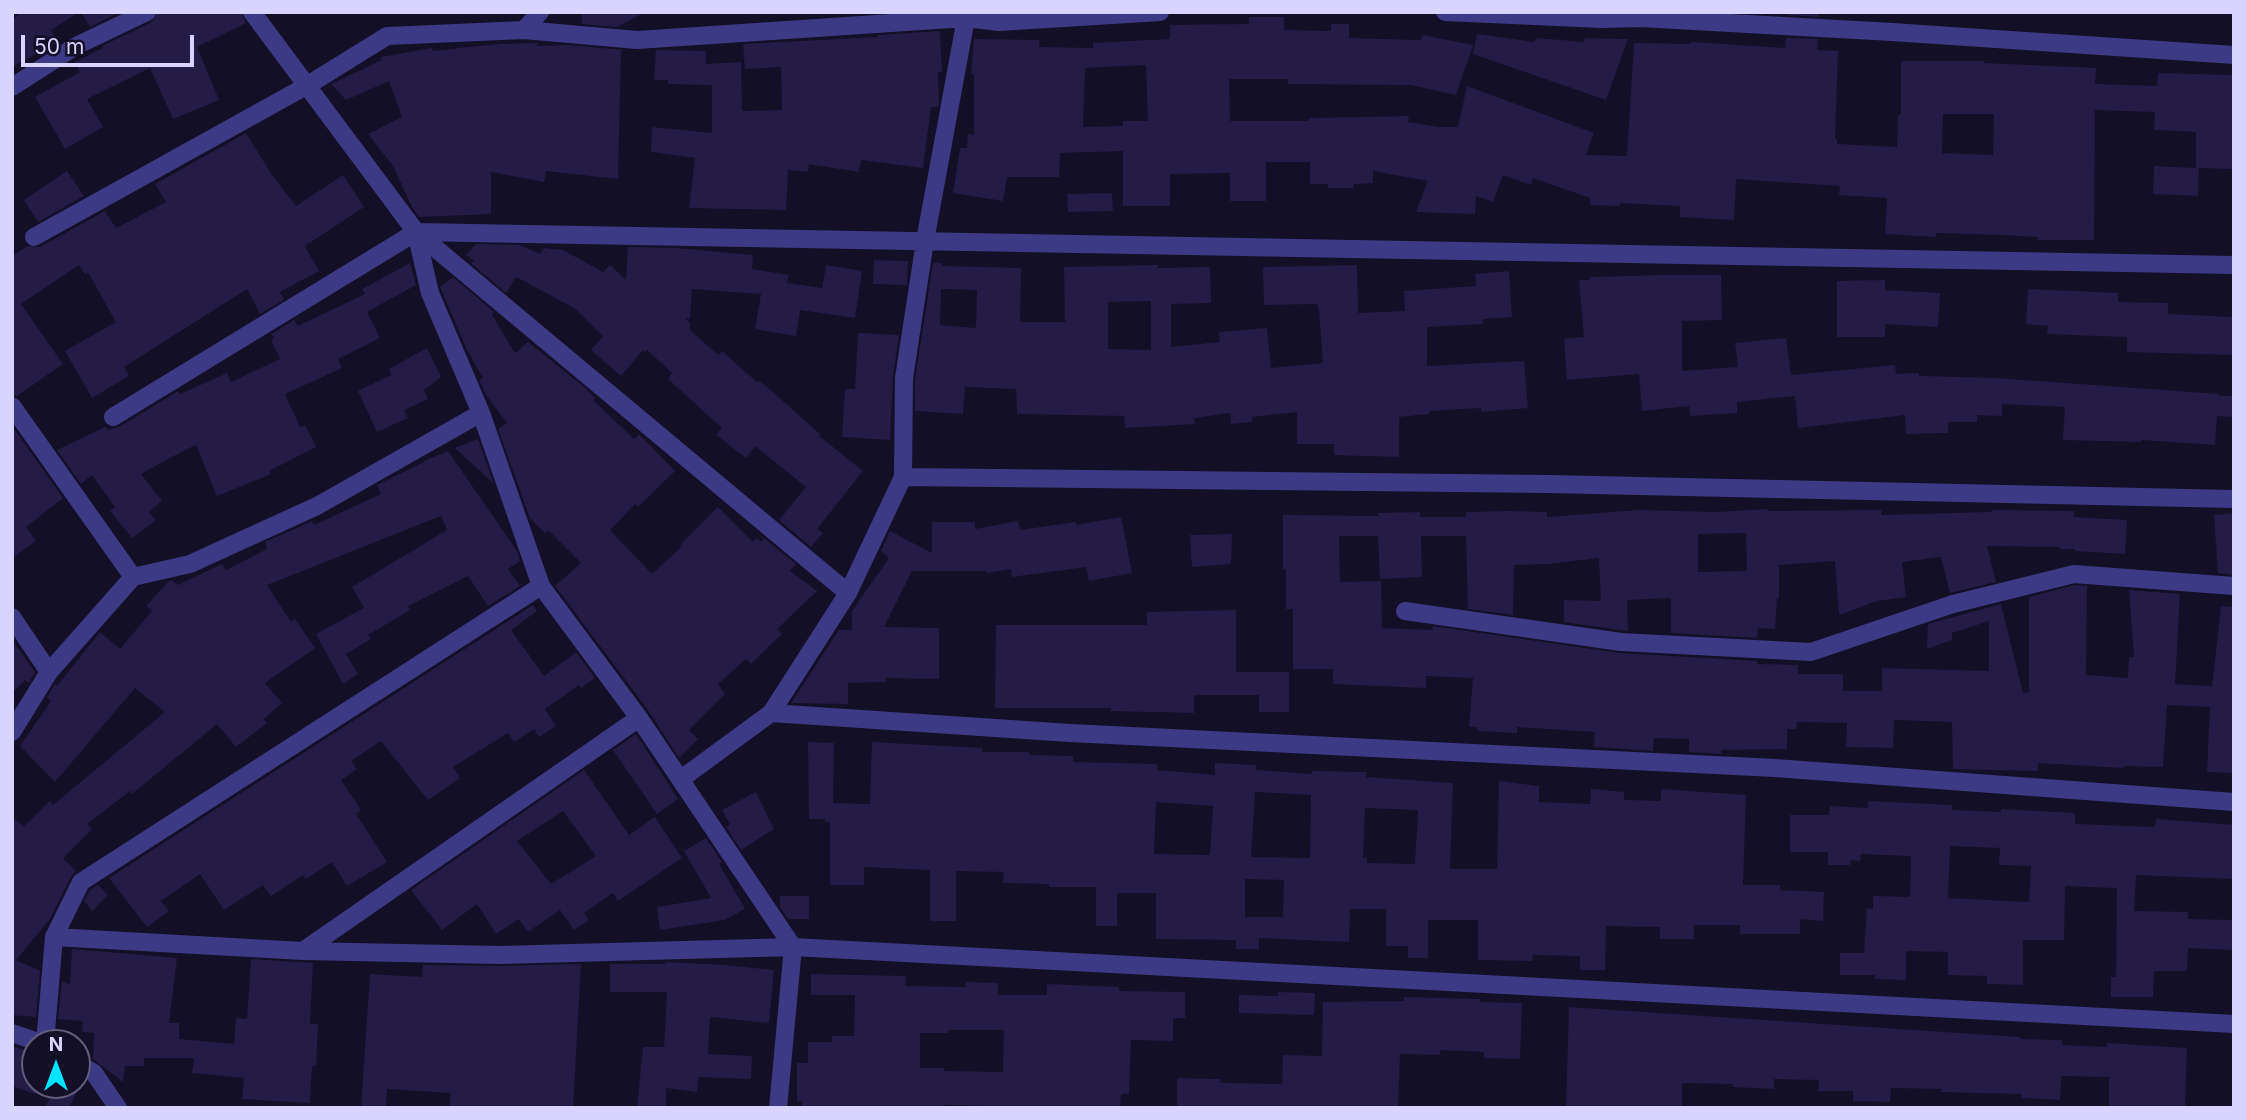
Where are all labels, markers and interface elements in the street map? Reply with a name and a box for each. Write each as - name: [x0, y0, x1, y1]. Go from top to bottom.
- scale bar: [24, 21, 198, 65]
- text: 50 m: [34, 34, 84, 59]
- north arrow: [21, 1029, 91, 1099]
- text: N: [49, 1033, 63, 1056]

